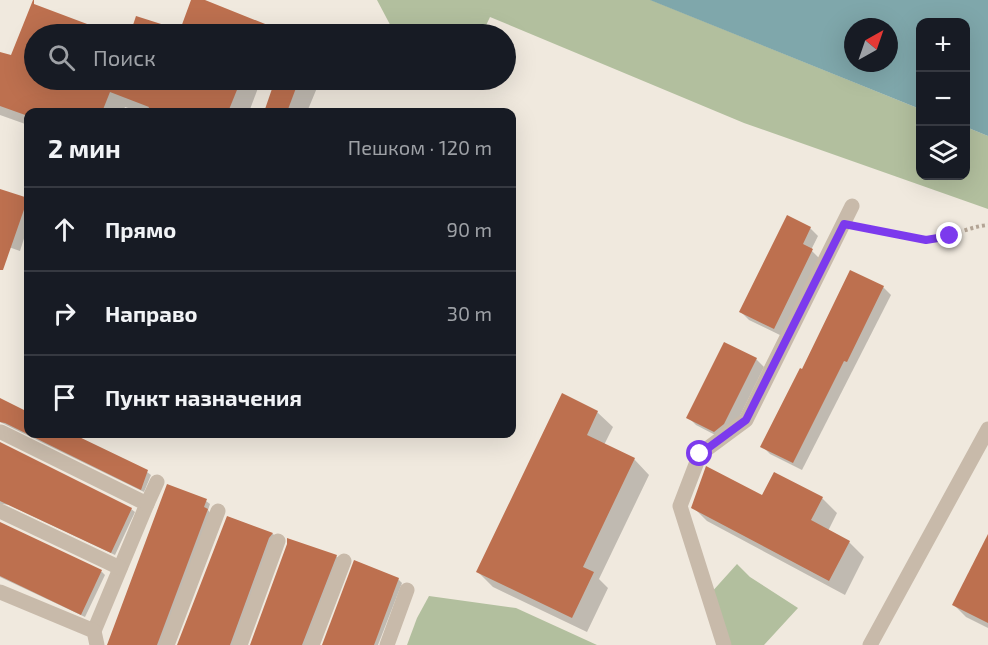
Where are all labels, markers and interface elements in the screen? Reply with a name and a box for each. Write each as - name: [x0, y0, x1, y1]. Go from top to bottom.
- north arrow: [844, 18, 898, 72]
- map controls: [916, 18, 970, 180]
- button: +: [916, 18, 970, 72]
- search box: [24, 24, 516, 90]
- icon: search: [45, 41, 78, 74]
- text: Поиск: [93, 44, 156, 70]
- button: −: [916, 72, 970, 126]
- button: layers: [916, 126, 970, 180]
- text: 2 мин: [48, 132, 121, 163]
- text: Пешком · 120 m: [348, 135, 492, 159]
- icon: ahead: [48, 213, 81, 246]
- text: Прямо: [105, 216, 176, 242]
- text: 90 m: [447, 217, 492, 241]
- route end: [936, 222, 962, 248]
- icon: right: [48, 297, 81, 330]
- text: Направо: [105, 300, 198, 326]
- text: 30 m: [447, 301, 492, 325]
- icon: arrive: [48, 381, 81, 414]
- text: Пункт назначения: [105, 384, 302, 410]
- route start: [686, 440, 712, 466]

